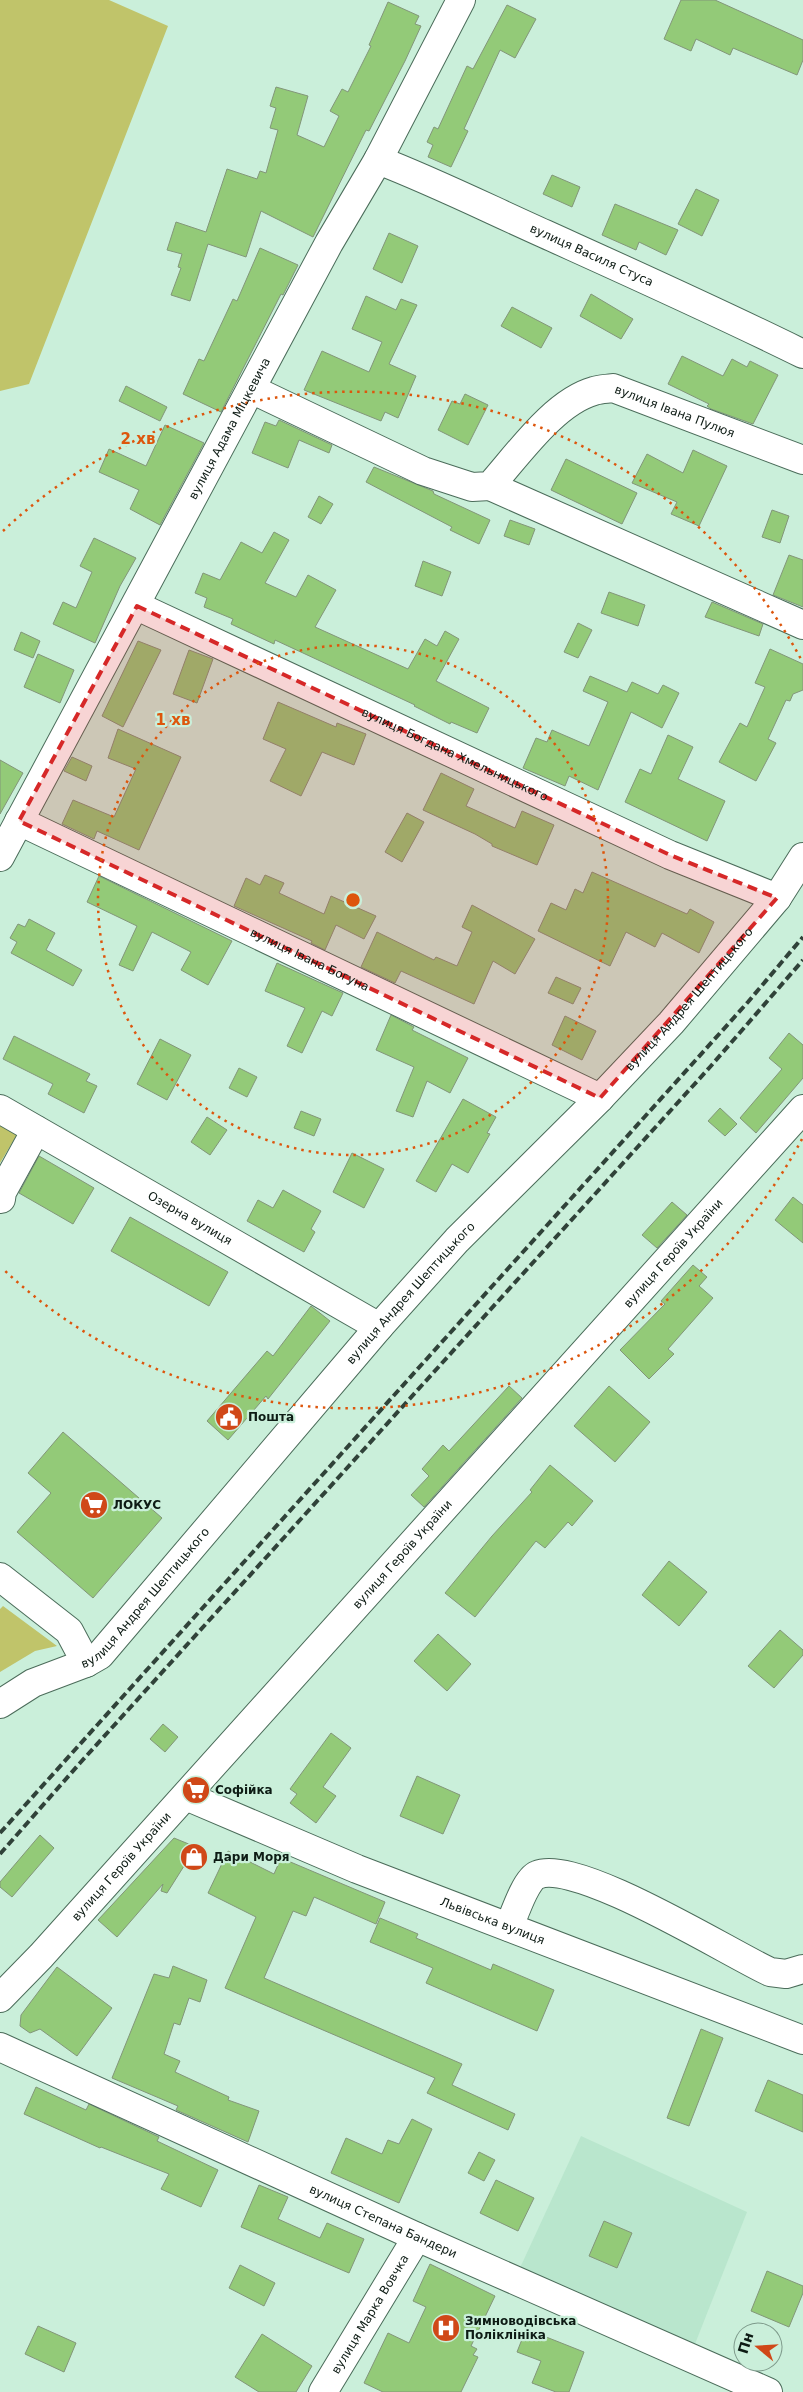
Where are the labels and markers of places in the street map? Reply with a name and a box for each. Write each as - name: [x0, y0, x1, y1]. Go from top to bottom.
- centre of rings: [344, 891, 362, 909]
- public building icon: Пошта: [214, 1402, 244, 1432]
- place label: Пошта: [248, 1410, 294, 1424]
- supermarket icon: ЛОКУС: [79, 1490, 109, 1520]
- place label: ЛОКУС: [113, 1498, 161, 1512]
- supermarket icon: Софійка: [181, 1775, 211, 1805]
- place label: Софійка: [215, 1783, 273, 1797]
- shop icon: Дари Моря: [179, 1842, 209, 1872]
- place label: Дари Моря: [213, 1850, 289, 1864]
- hospital icon: Зимноводівська Поліклініка: [431, 2313, 461, 2343]
- place label: Зимноводівська Поліклініка: [465, 2314, 576, 2342]

